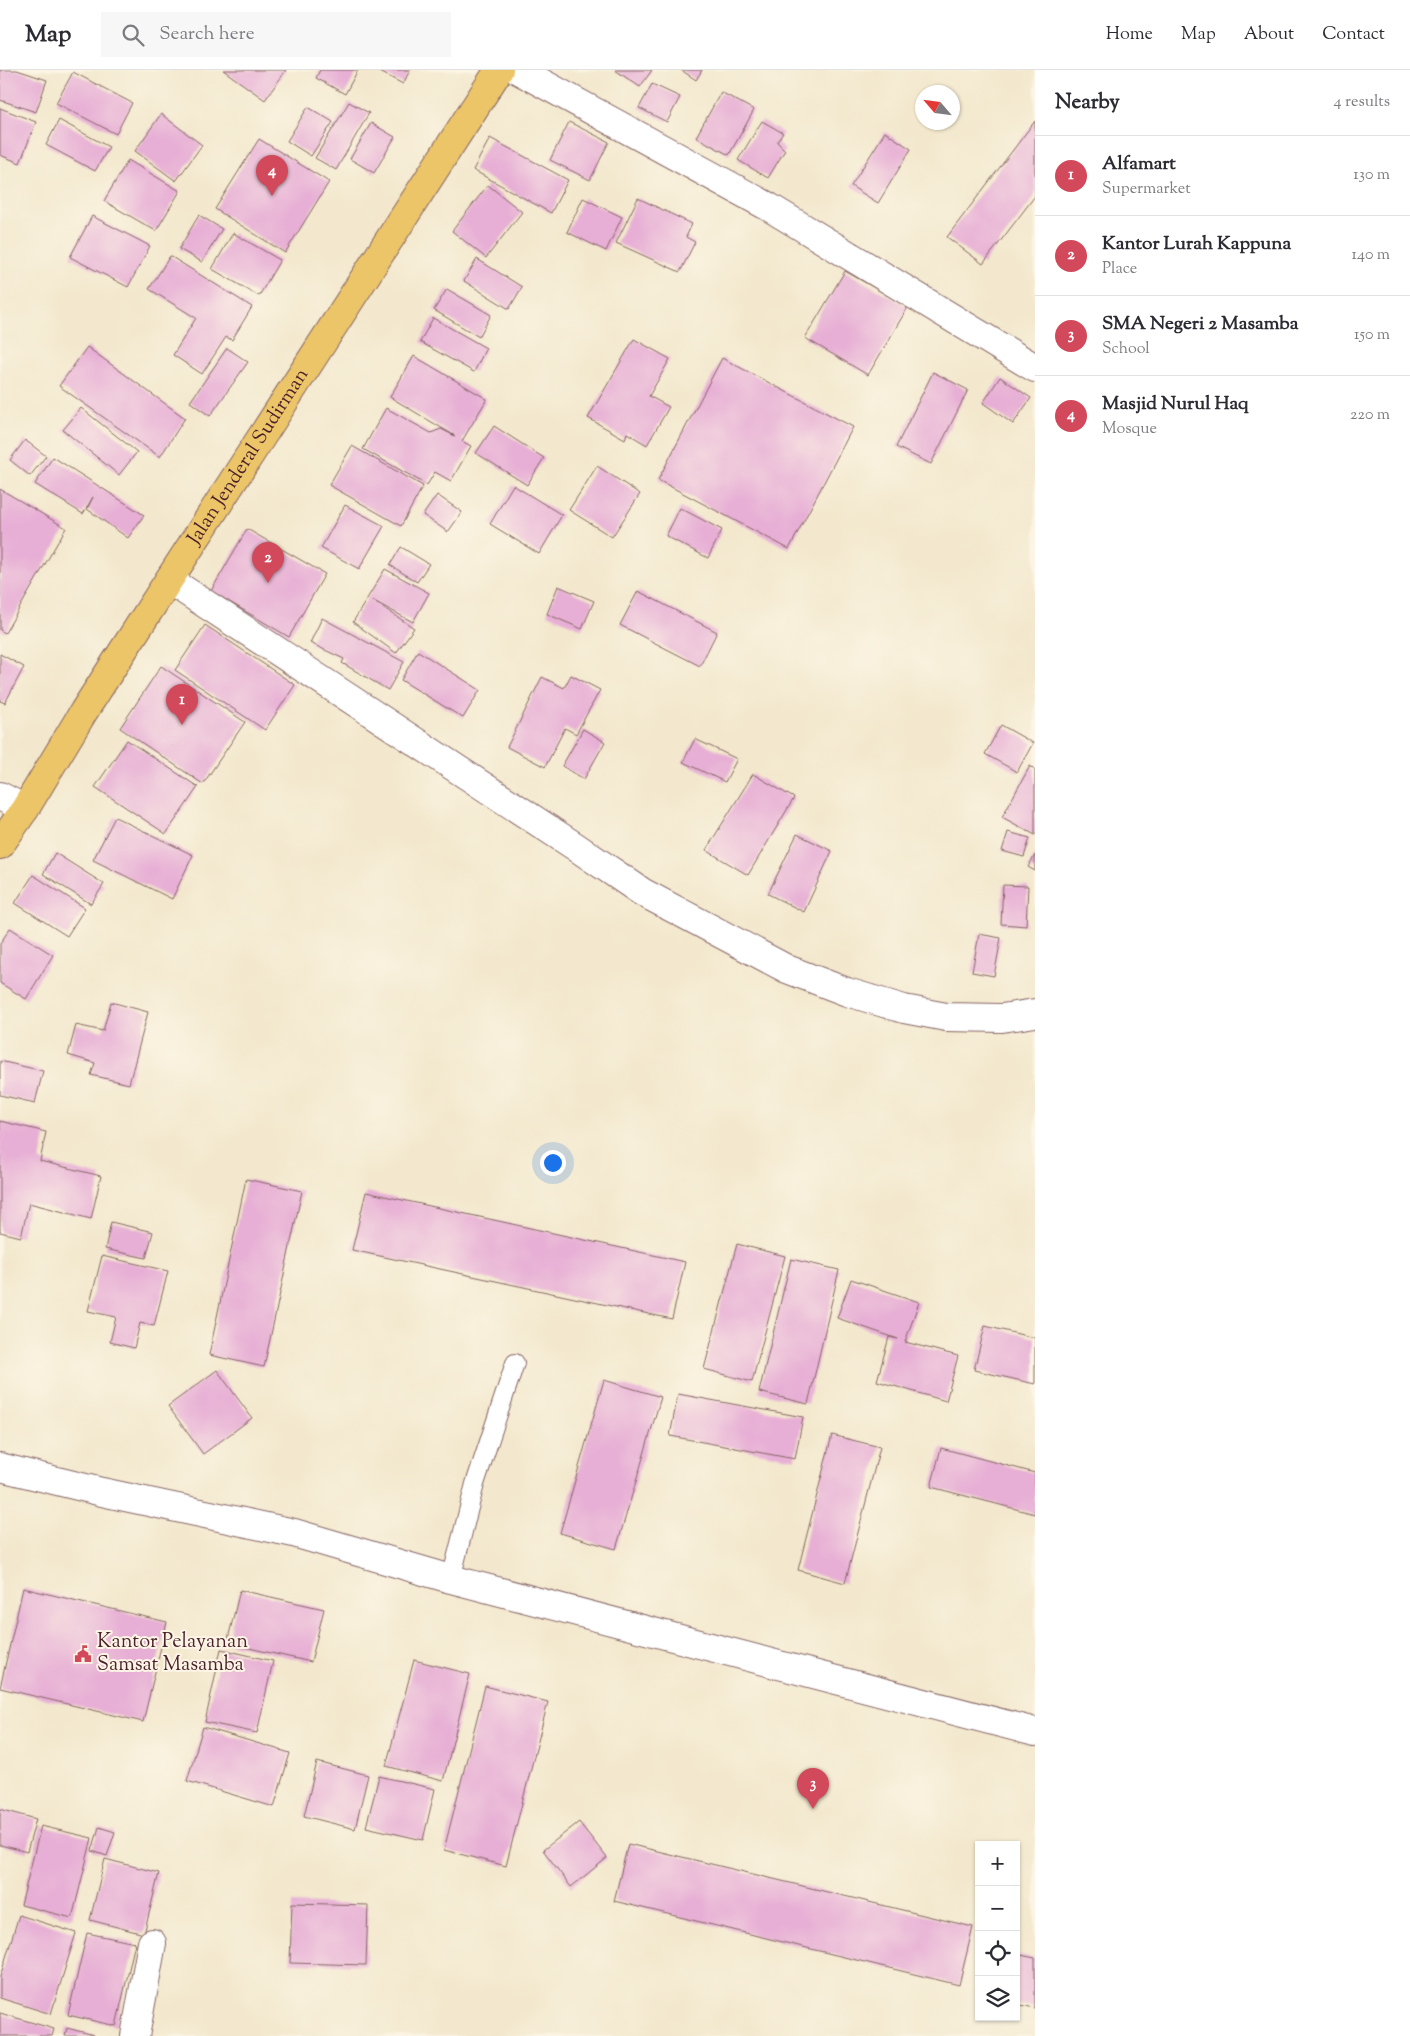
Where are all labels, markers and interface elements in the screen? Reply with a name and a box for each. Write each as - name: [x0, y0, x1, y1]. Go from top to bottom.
- search box: [101, 12, 451, 57]
- text: Map: [25, 18, 71, 52]
- icon: search: [119, 21, 147, 49]
- text: Search here: [159, 21, 255, 48]
- text: Home: [1106, 22, 1153, 48]
- text: Map: [1181, 22, 1216, 48]
- text: About: [1244, 22, 1294, 48]
- text: Contact: [1322, 22, 1385, 48]
- north arrow: [915, 85, 960, 130]
- text: Nearby: [1055, 88, 1120, 118]
- text: 4 results: [1334, 91, 1390, 114]
- text: Alfamart: [1102, 151, 1176, 178]
- pin: 4: [256, 155, 288, 196]
- text: 1: [1068, 164, 1074, 187]
- text: 130 m: [1353, 164, 1390, 187]
- text: Supermarket: [1102, 178, 1191, 201]
- text: Kantor Lurah Kappuna: [1102, 231, 1291, 258]
- text: 2: [1067, 244, 1075, 267]
- text: 140 m: [1352, 244, 1390, 267]
- text: Place: [1102, 258, 1137, 281]
- text: SMA Negeri 2 Masamba: [1102, 311, 1298, 338]
- text: 3: [1068, 324, 1074, 347]
- text: 150 m: [1354, 324, 1390, 347]
- text: School: [1102, 338, 1150, 361]
- street label: Jalan Jenderal Sudirman: [180, 363, 317, 552]
- text: Masjid Nurul Haq: [1102, 391, 1249, 418]
- text: 4: [1067, 404, 1075, 427]
- text: 220 m: [1350, 404, 1390, 427]
- text: Mosque: [1102, 418, 1157, 441]
- pin: 2: [252, 542, 284, 583]
- pin: 1: [166, 684, 198, 725]
- your location: [540, 1150, 566, 1176]
- place label: Kantor Pelayanan Samsat Masamba: [97, 1628, 248, 1680]
- public building icon: Kantor Pelayanan Samsat Masamba: [73, 1644, 93, 1664]
- pin: 3: [797, 1768, 829, 1809]
- map controls: [975, 1841, 1020, 2021]
- button: +: [975, 1841, 1020, 1886]
- button: −: [975, 1886, 1020, 1931]
- button: locate: [975, 1931, 1020, 1976]
- button: layers: [975, 1976, 1020, 2021]

